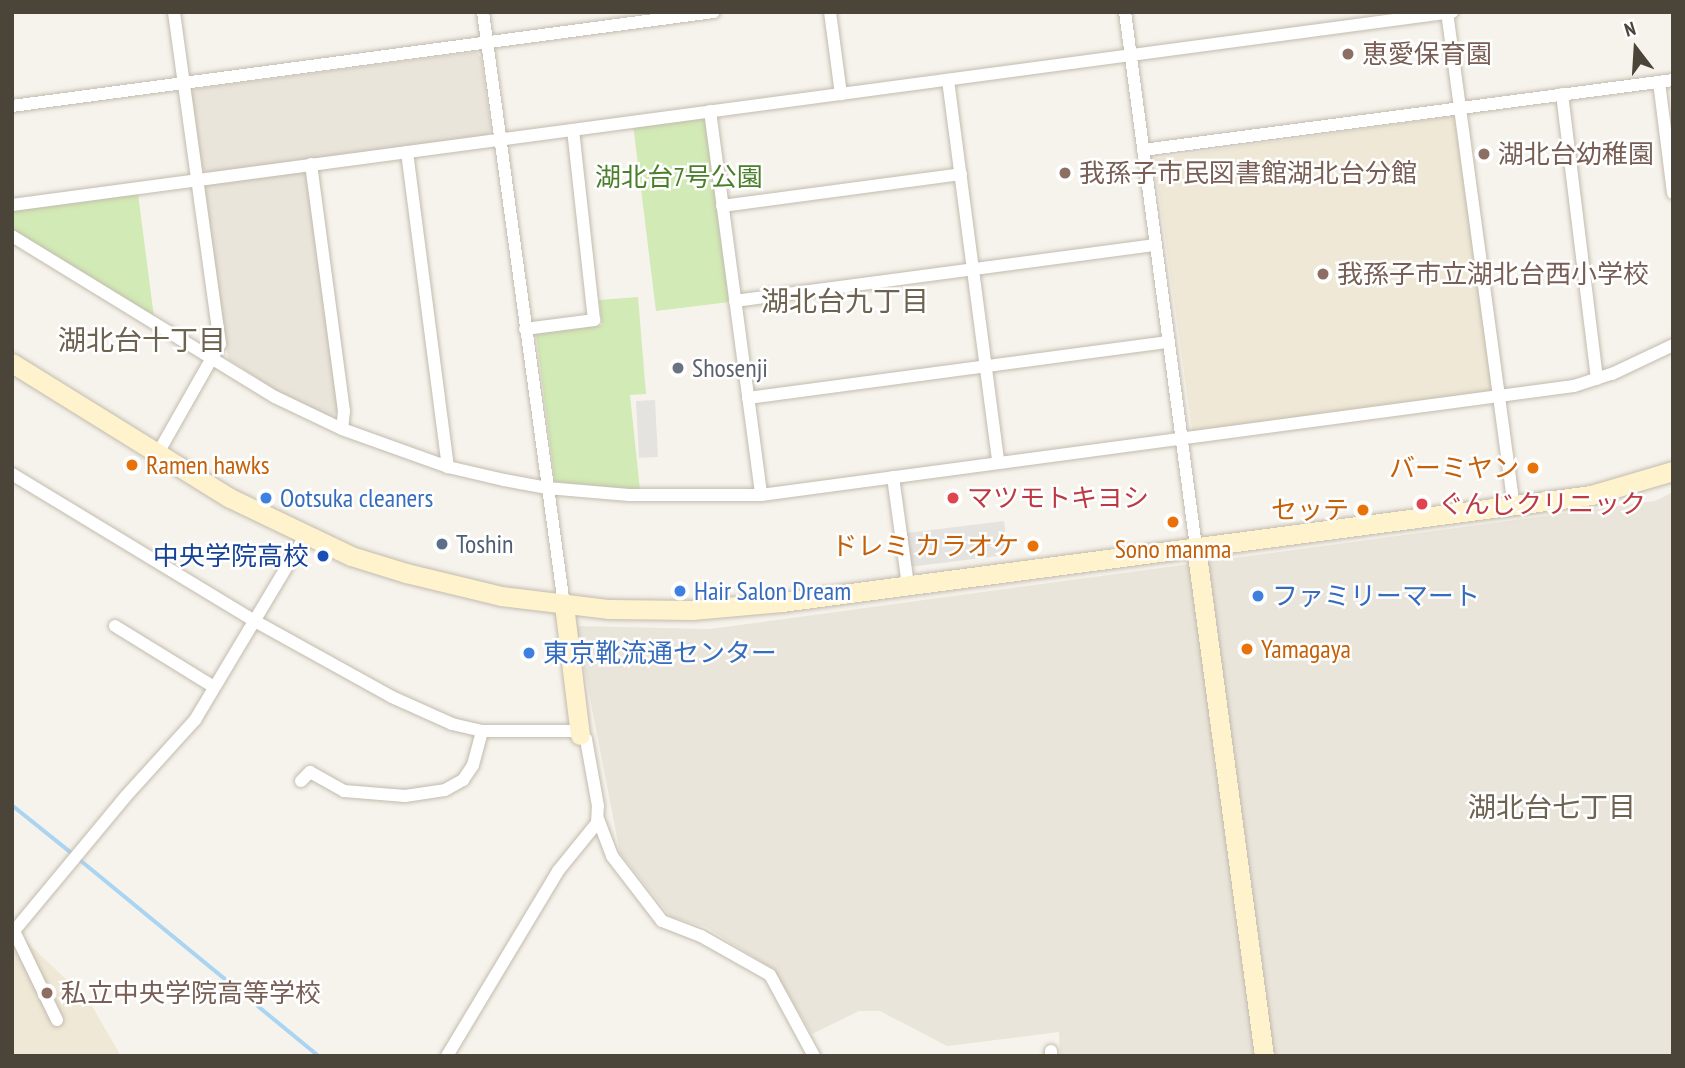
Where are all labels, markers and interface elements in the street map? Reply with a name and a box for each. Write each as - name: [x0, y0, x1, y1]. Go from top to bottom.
- north arrow: [1601, 14, 1671, 84]
- text: N: [1621, 16, 1638, 42]
- place label: 恵愛保育園: [1362, 38, 1492, 70]
- marker: 恵愛保育園: [1340, 46, 1356, 62]
- place label: 湖北台幼稚園: [1498, 138, 1654, 170]
- marker: 湖北台幼稚園: [1476, 146, 1492, 162]
- place label: 我孫子市民図書館湖北台分館: [1079, 157, 1417, 189]
- park label: 湖北台7号公園: [595, 161, 763, 193]
- marker: 我孫子市民図書館湖北台分館: [1057, 165, 1073, 181]
- place label: 我孫子市立湖北台西小学校: [1337, 258, 1649, 290]
- marker: 我孫子市立湖北台西小学校: [1315, 266, 1331, 282]
- district label: 湖北台九丁目: [761, 284, 929, 318]
- district label: 湖北台十丁目: [58, 323, 226, 357]
- place label: Shosenji: [692, 352, 768, 384]
- marker: Shosenji: [670, 360, 686, 376]
- place label: Ramen hawks: [146, 449, 270, 481]
- place label: バーミヤン: [1389, 452, 1519, 484]
- marker: Ramen hawks: [124, 457, 140, 473]
- marker: バーミヤン: [1525, 460, 1541, 476]
- place label: Ootsuka cleaners: [280, 482, 433, 514]
- place label: マツモトキヨシ: [967, 482, 1149, 514]
- place label: ぐんじクリニック: [1438, 488, 1646, 520]
- marker: Ootsuka cleaners: [258, 490, 274, 506]
- marker: マツモトキヨシ: [945, 490, 961, 506]
- place label: セッテ: [1271, 494, 1349, 526]
- marker: ぐんじクリニック: [1412, 494, 1432, 514]
- marker: セッテ: [1355, 502, 1371, 518]
- marker: Sono manma: [1165, 514, 1181, 530]
- place label: Toshin: [456, 528, 513, 560]
- place label: ドレミ カラオケ: [831, 530, 1019, 562]
- place label: Sono manma: [1115, 533, 1231, 565]
- marker: Toshin: [434, 536, 450, 552]
- marker: ドレミ カラオケ: [1025, 538, 1041, 554]
- place label: 中央学院高校: [153, 540, 309, 572]
- marker: 中央学院高校: [315, 548, 331, 564]
- place label: Hair Salon Dream: [694, 575, 851, 607]
- place label: ファミリーマート: [1272, 580, 1480, 612]
- marker: Hair Salon Dream: [672, 583, 688, 599]
- marker: ファミリーマート: [1250, 588, 1266, 604]
- place label: Yamagaya: [1261, 633, 1351, 665]
- place label: 東京靴流通センター: [543, 637, 777, 669]
- marker: Yamagaya: [1239, 641, 1255, 657]
- marker: 東京靴流通センター: [521, 645, 537, 661]
- district label: 湖北台七丁目: [1468, 790, 1636, 824]
- place label: 私立中央学院高等学校: [61, 977, 321, 1009]
- marker: 私立中央学院高等学校: [39, 985, 55, 1001]

